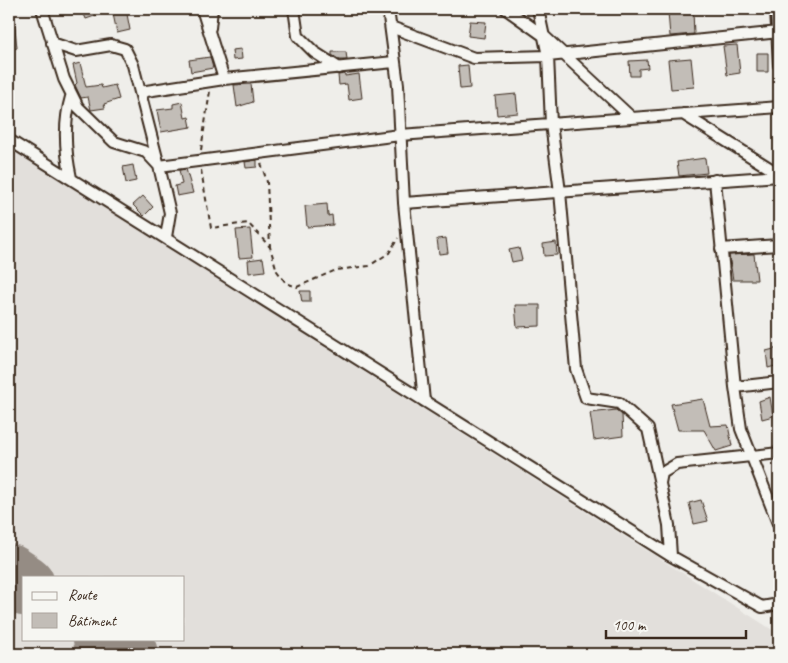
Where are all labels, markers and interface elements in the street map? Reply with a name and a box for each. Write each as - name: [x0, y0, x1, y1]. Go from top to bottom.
- legend: [22, 576, 185, 640]
- text: Route: [68, 586, 98, 605]
- scale bar: [606, 608, 746, 640]
- text: Bâtiment: [68, 612, 118, 631]
- text: 100 m: [613, 616, 647, 635]

